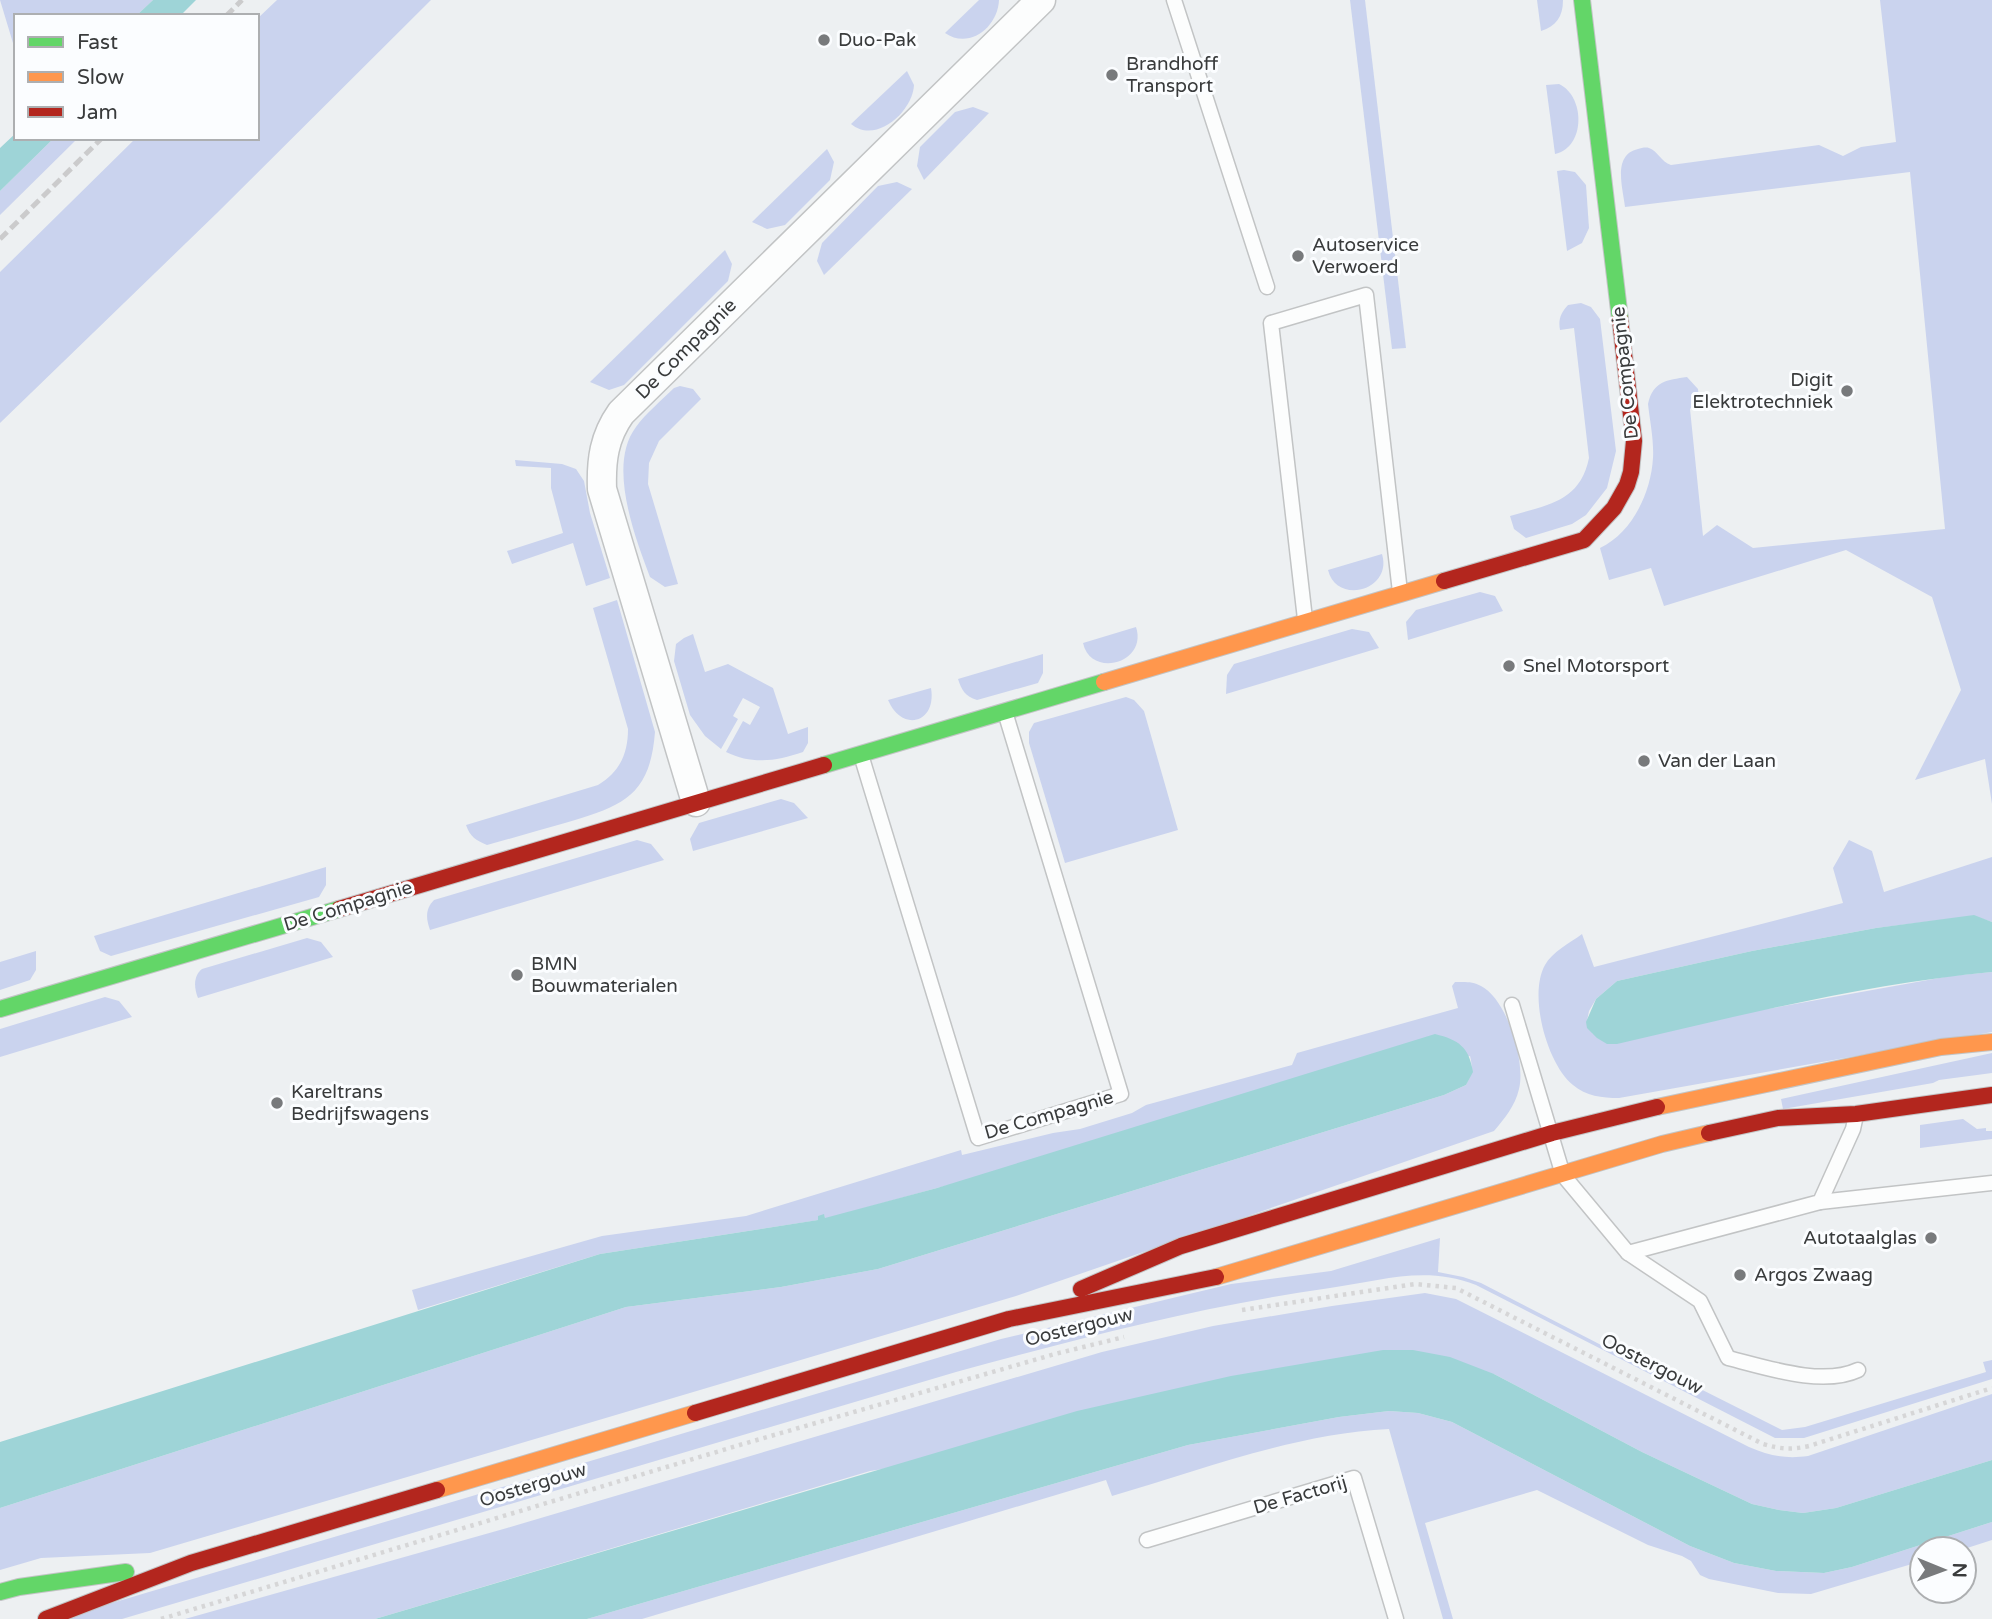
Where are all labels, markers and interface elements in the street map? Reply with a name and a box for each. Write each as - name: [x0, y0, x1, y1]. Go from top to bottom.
- legend: [14, 14, 259, 140]
- place label: Duo-Pak: [838, 29, 916, 51]
- text: Fast: [77, 30, 118, 55]
- marker: Duo-Pak: [816, 32, 832, 48]
- place label: Brandhoff Transport: [1126, 53, 1219, 97]
- text: Slow: [77, 65, 125, 90]
- marker: Brandhoff Transport: [1104, 67, 1120, 83]
- text: Jam: [77, 100, 118, 125]
- place label: Autoservice Verwoerd: [1312, 234, 1419, 278]
- marker: Autoservice Verwoerd: [1290, 248, 1306, 264]
- street label: De Compagnie: [631, 294, 741, 404]
- street label: De Compagnie: [1607, 306, 1643, 440]
- place label: Digit Elektrotechniek: [1692, 369, 1833, 413]
- marker: Digit Elektrotechniek: [1839, 383, 1855, 399]
- place label: Snel Motorsport: [1523, 655, 1669, 677]
- marker: Snel Motorsport: [1501, 658, 1517, 674]
- place label: Van der Laan: [1658, 750, 1776, 772]
- marker: Van der Laan: [1636, 753, 1652, 769]
- street label: De Compagnie: [281, 876, 415, 936]
- place label: BMN Bouwmaterialen: [531, 953, 678, 997]
- marker: BMN Bouwmaterialen: [509, 967, 525, 983]
- place label: Kareltrans Bedrijfswagens: [291, 1081, 429, 1125]
- street label: De Compagnie: [982, 1086, 1116, 1144]
- marker: Kareltrans Bedrijfswagens: [269, 1095, 285, 1111]
- place label: Autotaalglas: [1803, 1227, 1917, 1249]
- marker: Autotaalglas: [1923, 1230, 1939, 1246]
- place label: Argos Zwaag: [1754, 1264, 1873, 1286]
- marker: Argos Zwaag: [1732, 1267, 1748, 1283]
- street label: Oostergouw: [1023, 1303, 1135, 1351]
- street label: Oostergouw: [1598, 1329, 1706, 1399]
- street label: Oostergouw: [477, 1458, 589, 1512]
- street label: De Factorij: [1251, 1471, 1349, 1519]
- north arrow: [1908, 1535, 1978, 1605]
- text: N: [1948, 1562, 1970, 1578]

